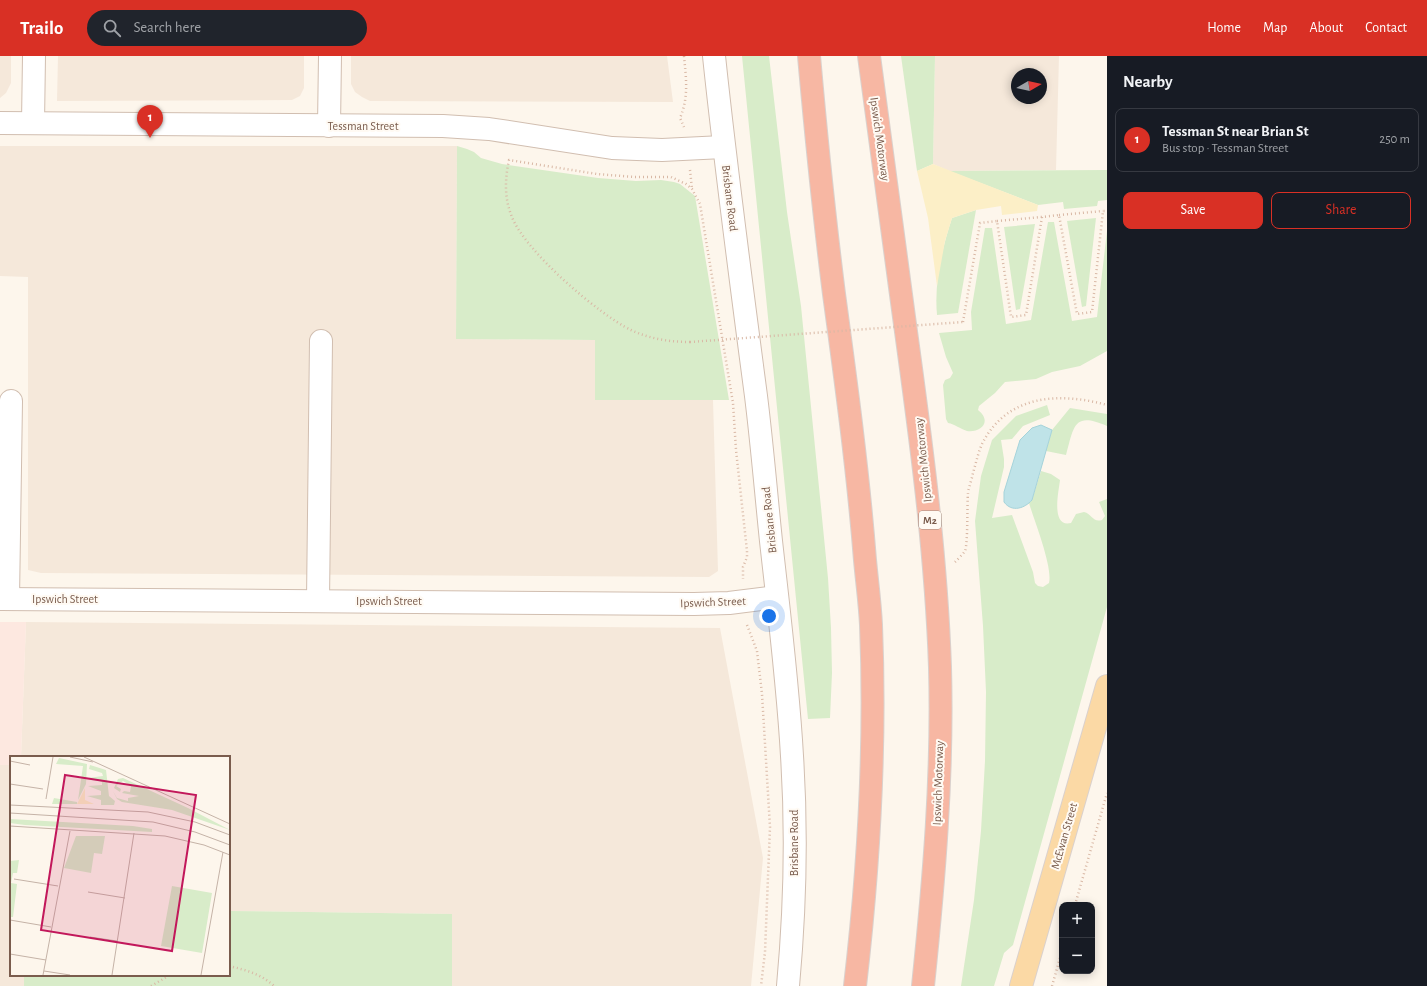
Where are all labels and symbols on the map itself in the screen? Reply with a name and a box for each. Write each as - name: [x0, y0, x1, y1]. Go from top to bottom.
- north arrow: [1011, 68, 1047, 104]
- street label: Ipswich Motorway: [867, 96, 892, 182]
- pin: 1: [137, 105, 163, 138]
- street label: Tessman Street: [328, 120, 399, 132]
- street label: Brisbane Road: [720, 164, 740, 232]
- street label: Ipswich Motorway: [913, 417, 934, 503]
- street label: Brisbane Road: [760, 486, 778, 554]
- road number: M2: [919, 511, 941, 529]
- street label: Ipswich Street: [32, 593, 98, 605]
- street label: Ipswich Street: [356, 595, 422, 607]
- street label: Ipswich Street: [680, 595, 746, 609]
- your location: [759, 606, 779, 626]
- street label: Ipswich Motorway: [931, 741, 946, 826]
- inset map: [10, 756, 230, 976]
- street label: McEwan Street: [1049, 801, 1079, 871]
- street label: Brisbane Road: [788, 810, 800, 876]

